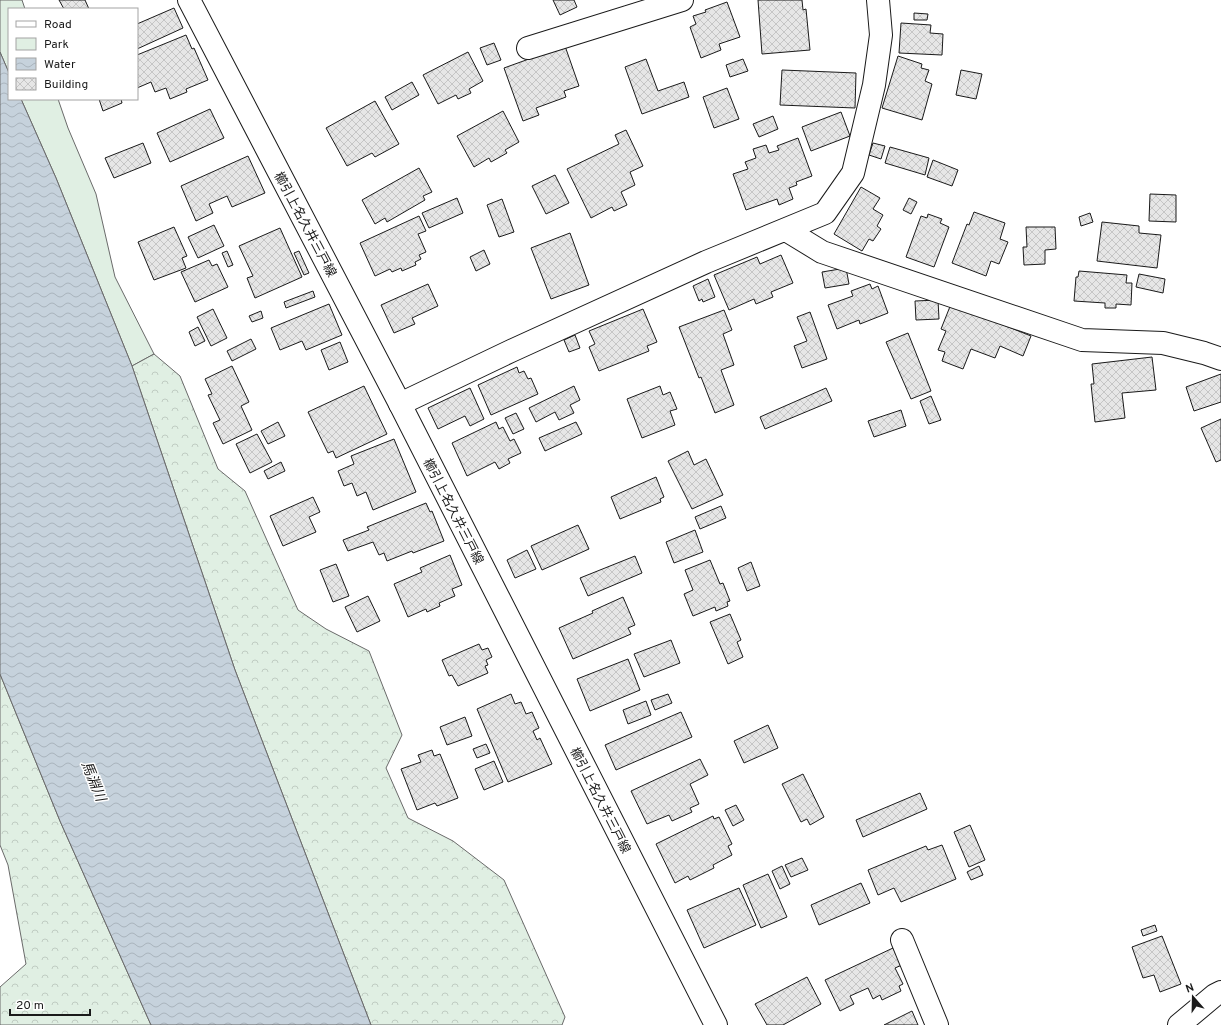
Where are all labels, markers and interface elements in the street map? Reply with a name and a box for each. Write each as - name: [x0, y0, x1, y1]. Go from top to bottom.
- legend: [8, 8, 138, 100]
- text: Road: [44, 17, 72, 33]
- text: Park: [44, 37, 69, 53]
- text: Water: [44, 57, 76, 73]
- text: Building: [44, 77, 88, 93]
- street label: 櫛引上名久井三戸線: [270, 169, 340, 280]
- street label: 櫛引上名久井三戸線: [419, 456, 487, 568]
- street label: 櫛引上名久井三戸線: [566, 745, 634, 857]
- water label: 馬淵川: [77, 759, 109, 806]
- north arrow: [1173, 977, 1213, 1017]
- text: N: [1184, 981, 1196, 996]
- scale bar: [10, 991, 90, 1017]
- text: 20 m: [16, 998, 44, 1014]

